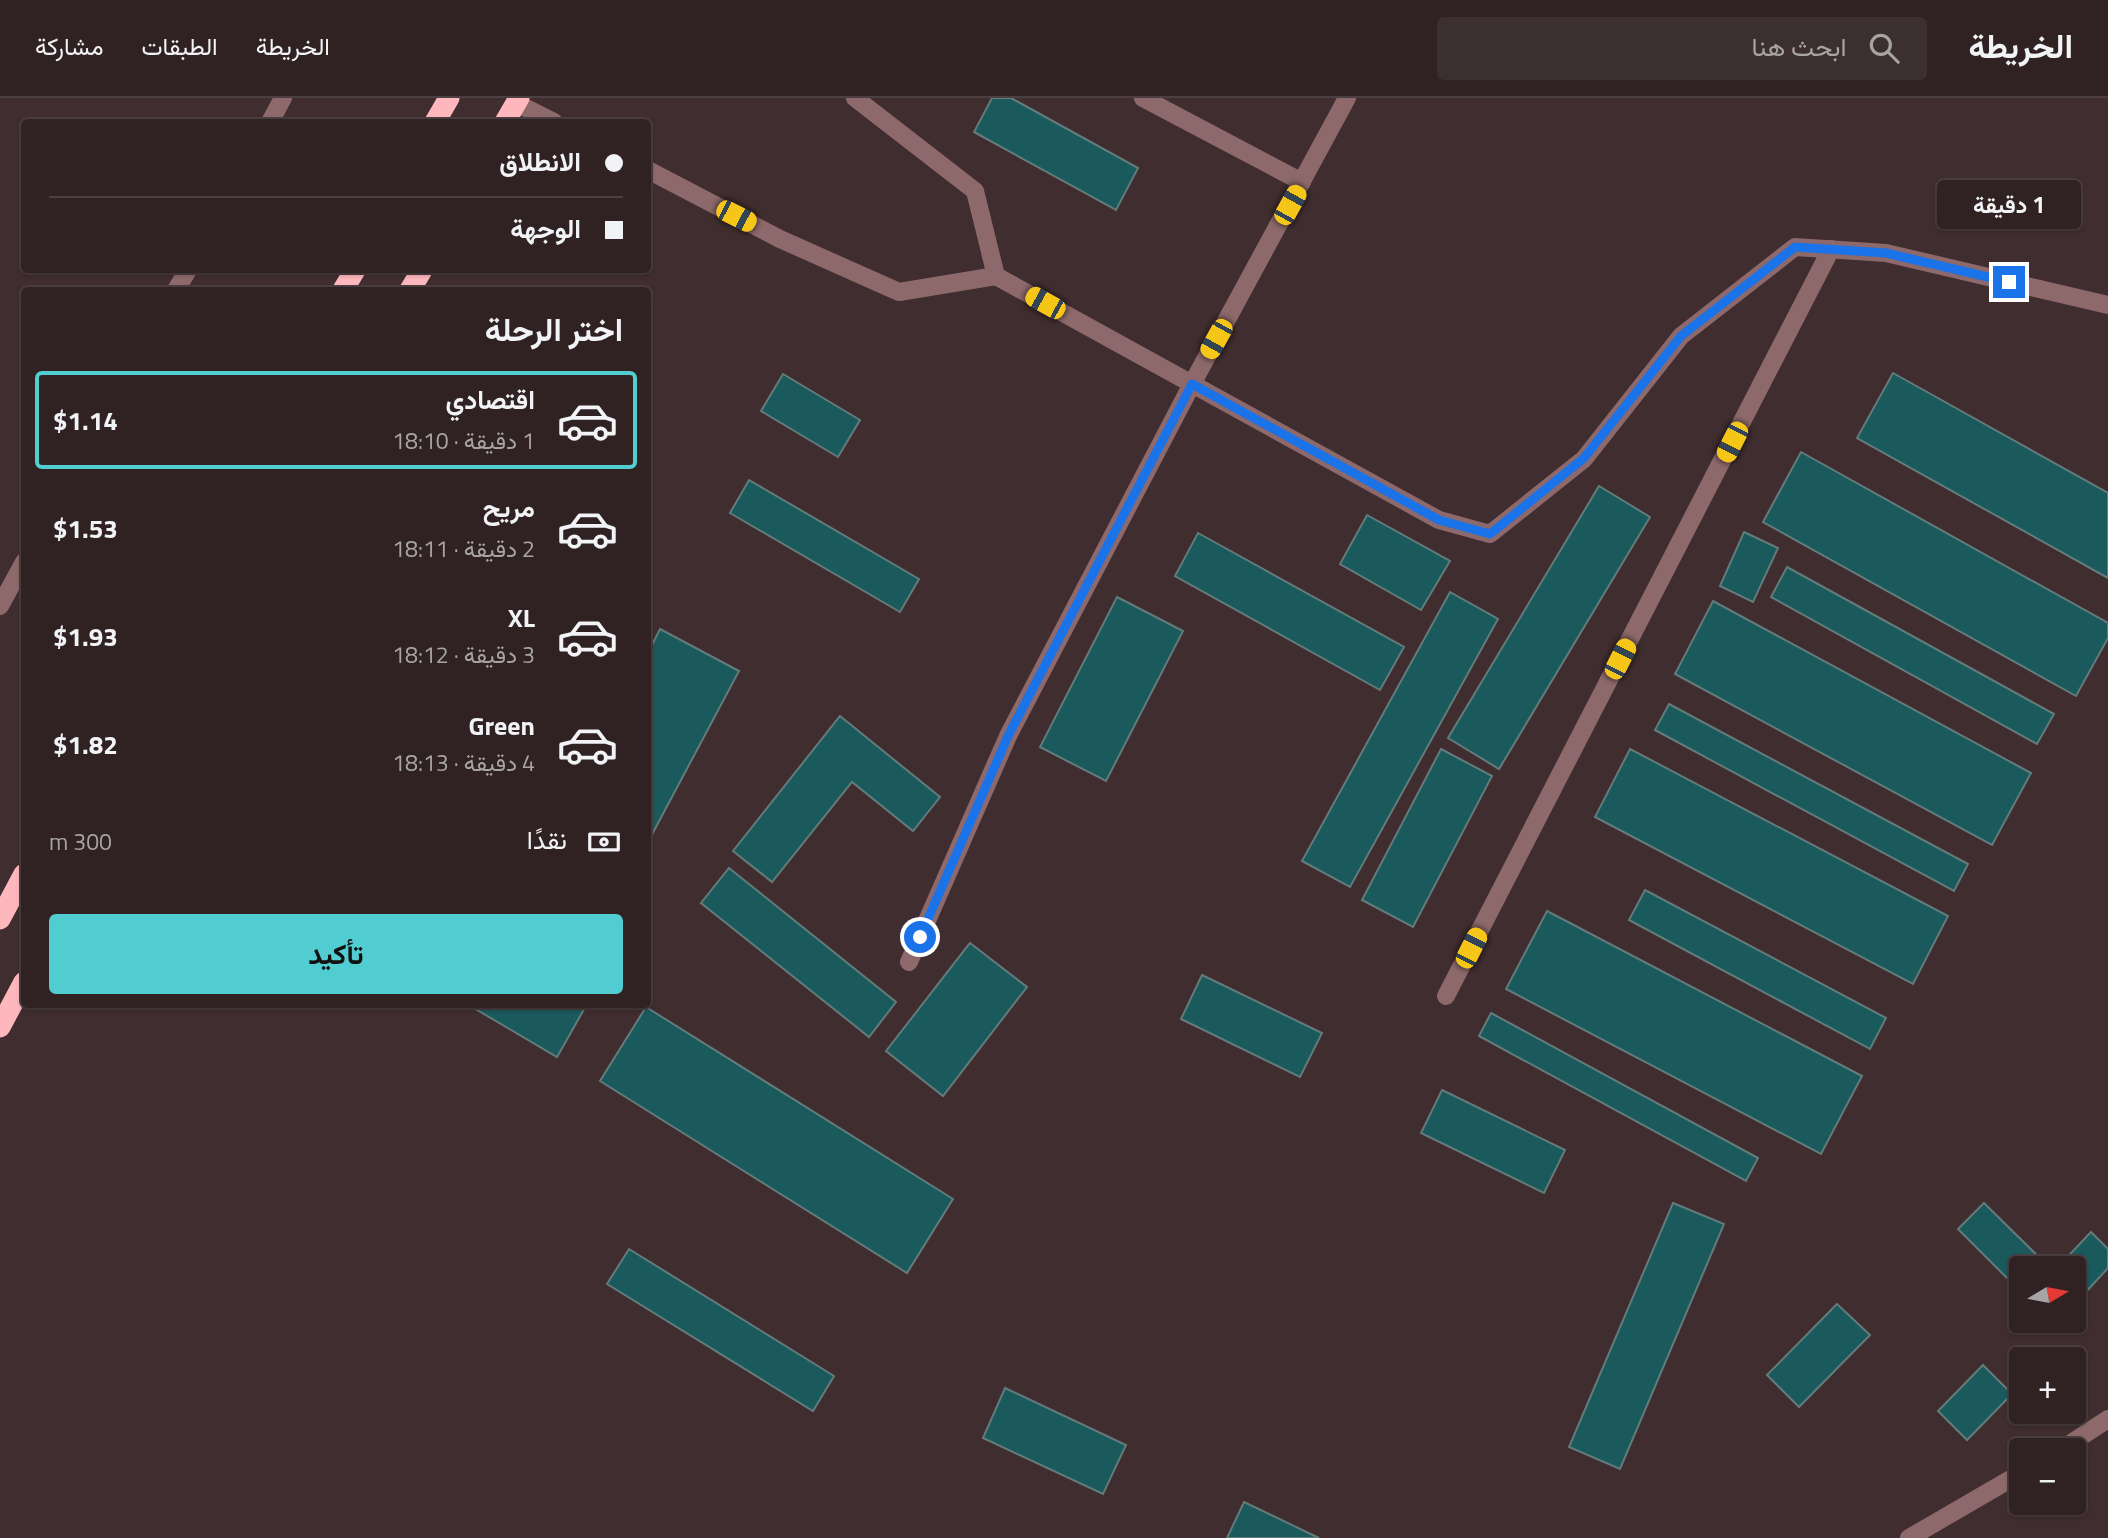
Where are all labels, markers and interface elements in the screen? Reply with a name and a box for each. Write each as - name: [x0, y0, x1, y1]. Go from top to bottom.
- search box: [1437, 17, 1927, 80]
- text: الخريطة: [1969, 21, 2073, 71]
- text: ابحث هنا: [1752, 27, 1847, 66]
- text: مشاركة: [35, 28, 103, 64]
- text: الطبقات: [141, 28, 218, 64]
- text: الخريطة: [256, 28, 330, 64]
- icon: search: [1865, 29, 1903, 67]
- text: الانطلاق: [499, 142, 581, 181]
- callout: 1 دقيقة: [1937, 180, 2081, 230]
- car: [1271, 182, 1310, 228]
- text: 1 دقيقة: [1973, 187, 2045, 222]
- car: [713, 197, 760, 235]
- text: الوجهة: [510, 209, 581, 248]
- route end: [1993, 266, 2025, 298]
- car: [1022, 284, 1069, 322]
- text: اختر الرحلة: [485, 305, 623, 353]
- car: [1197, 316, 1236, 362]
- text: اقتصادي: [446, 380, 535, 419]
- icon: car: [556, 389, 619, 452]
- text: $1.14: [53, 401, 118, 440]
- car: [1714, 419, 1751, 465]
- text: 1 دقيقة · 18:10: [392, 423, 535, 458]
- text: مريح: [483, 488, 535, 527]
- icon: car: [556, 497, 619, 560]
- text: $1.53: [53, 509, 118, 548]
- text: 2 دقيقة · 18:11: [392, 531, 535, 566]
- text: XL: [508, 598, 535, 637]
- icon: car: [556, 605, 619, 668]
- text: $1.93: [53, 617, 118, 656]
- car: [1602, 636, 1639, 682]
- text: 3 دقيقة · 18:12: [392, 637, 535, 672]
- text: Green: [469, 706, 535, 745]
- icon: car: [556, 713, 619, 776]
- text: $1.82: [53, 725, 118, 764]
- text: 4 دقيقة · 18:13: [392, 745, 535, 780]
- text: نقدًا: [527, 820, 567, 859]
- icon: cash: [585, 823, 623, 861]
- text: 300 m: [49, 824, 112, 859]
- button: تأكيد: [49, 914, 623, 994]
- route start: [904, 921, 936, 953]
- car: [1453, 925, 1490, 971]
- north arrow: [2009, 1256, 2086, 1334]
- map controls: [2009, 1256, 2086, 1515]
- button: +: [2009, 1347, 2086, 1424]
- button: −: [2009, 1438, 2086, 1515]

